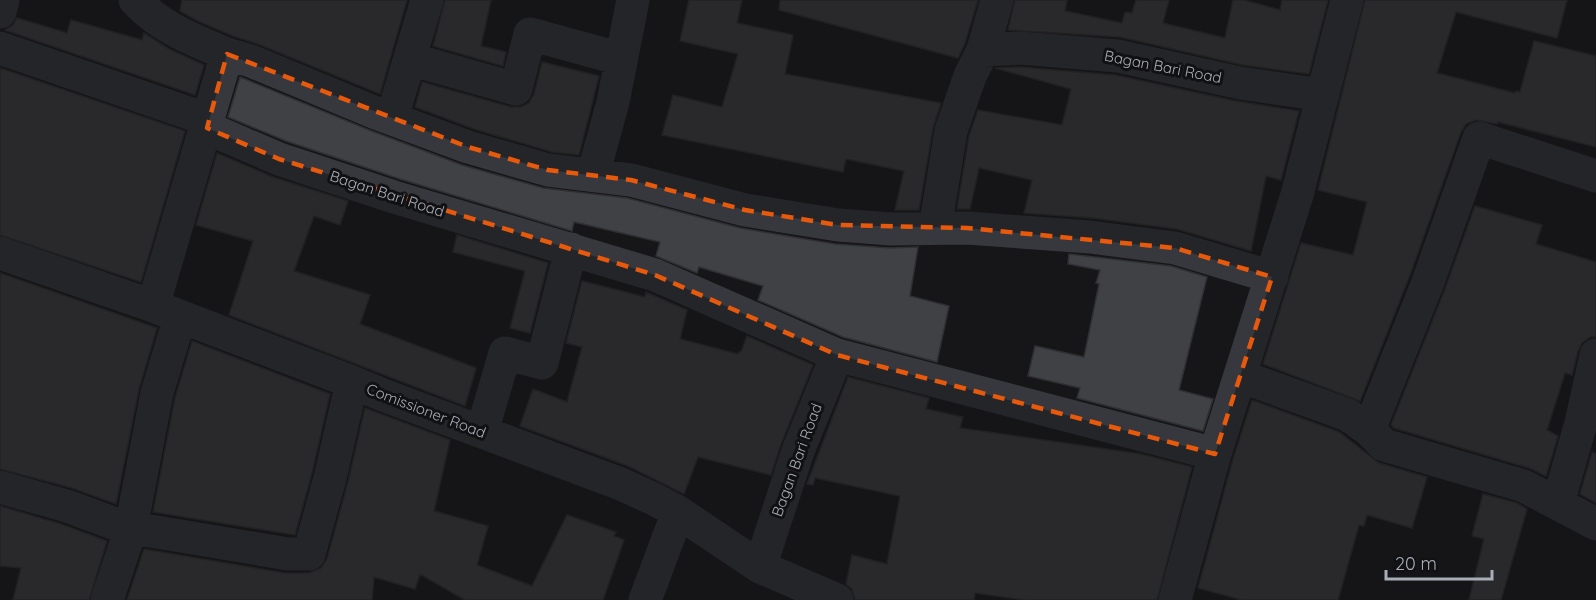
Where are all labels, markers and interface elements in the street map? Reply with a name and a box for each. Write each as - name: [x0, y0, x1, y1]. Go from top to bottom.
- street label: Bagan Bari Road: [1103, 46, 1223, 87]
- street label: Bagan Bari Road: [328, 166, 447, 221]
- street label: Comissioner Road: [364, 379, 489, 442]
- street label: Bagan Bari Road: [767, 401, 826, 519]
- scale bar: [1386, 543, 1492, 581]
- text: 20 m: [1395, 552, 1437, 575]

